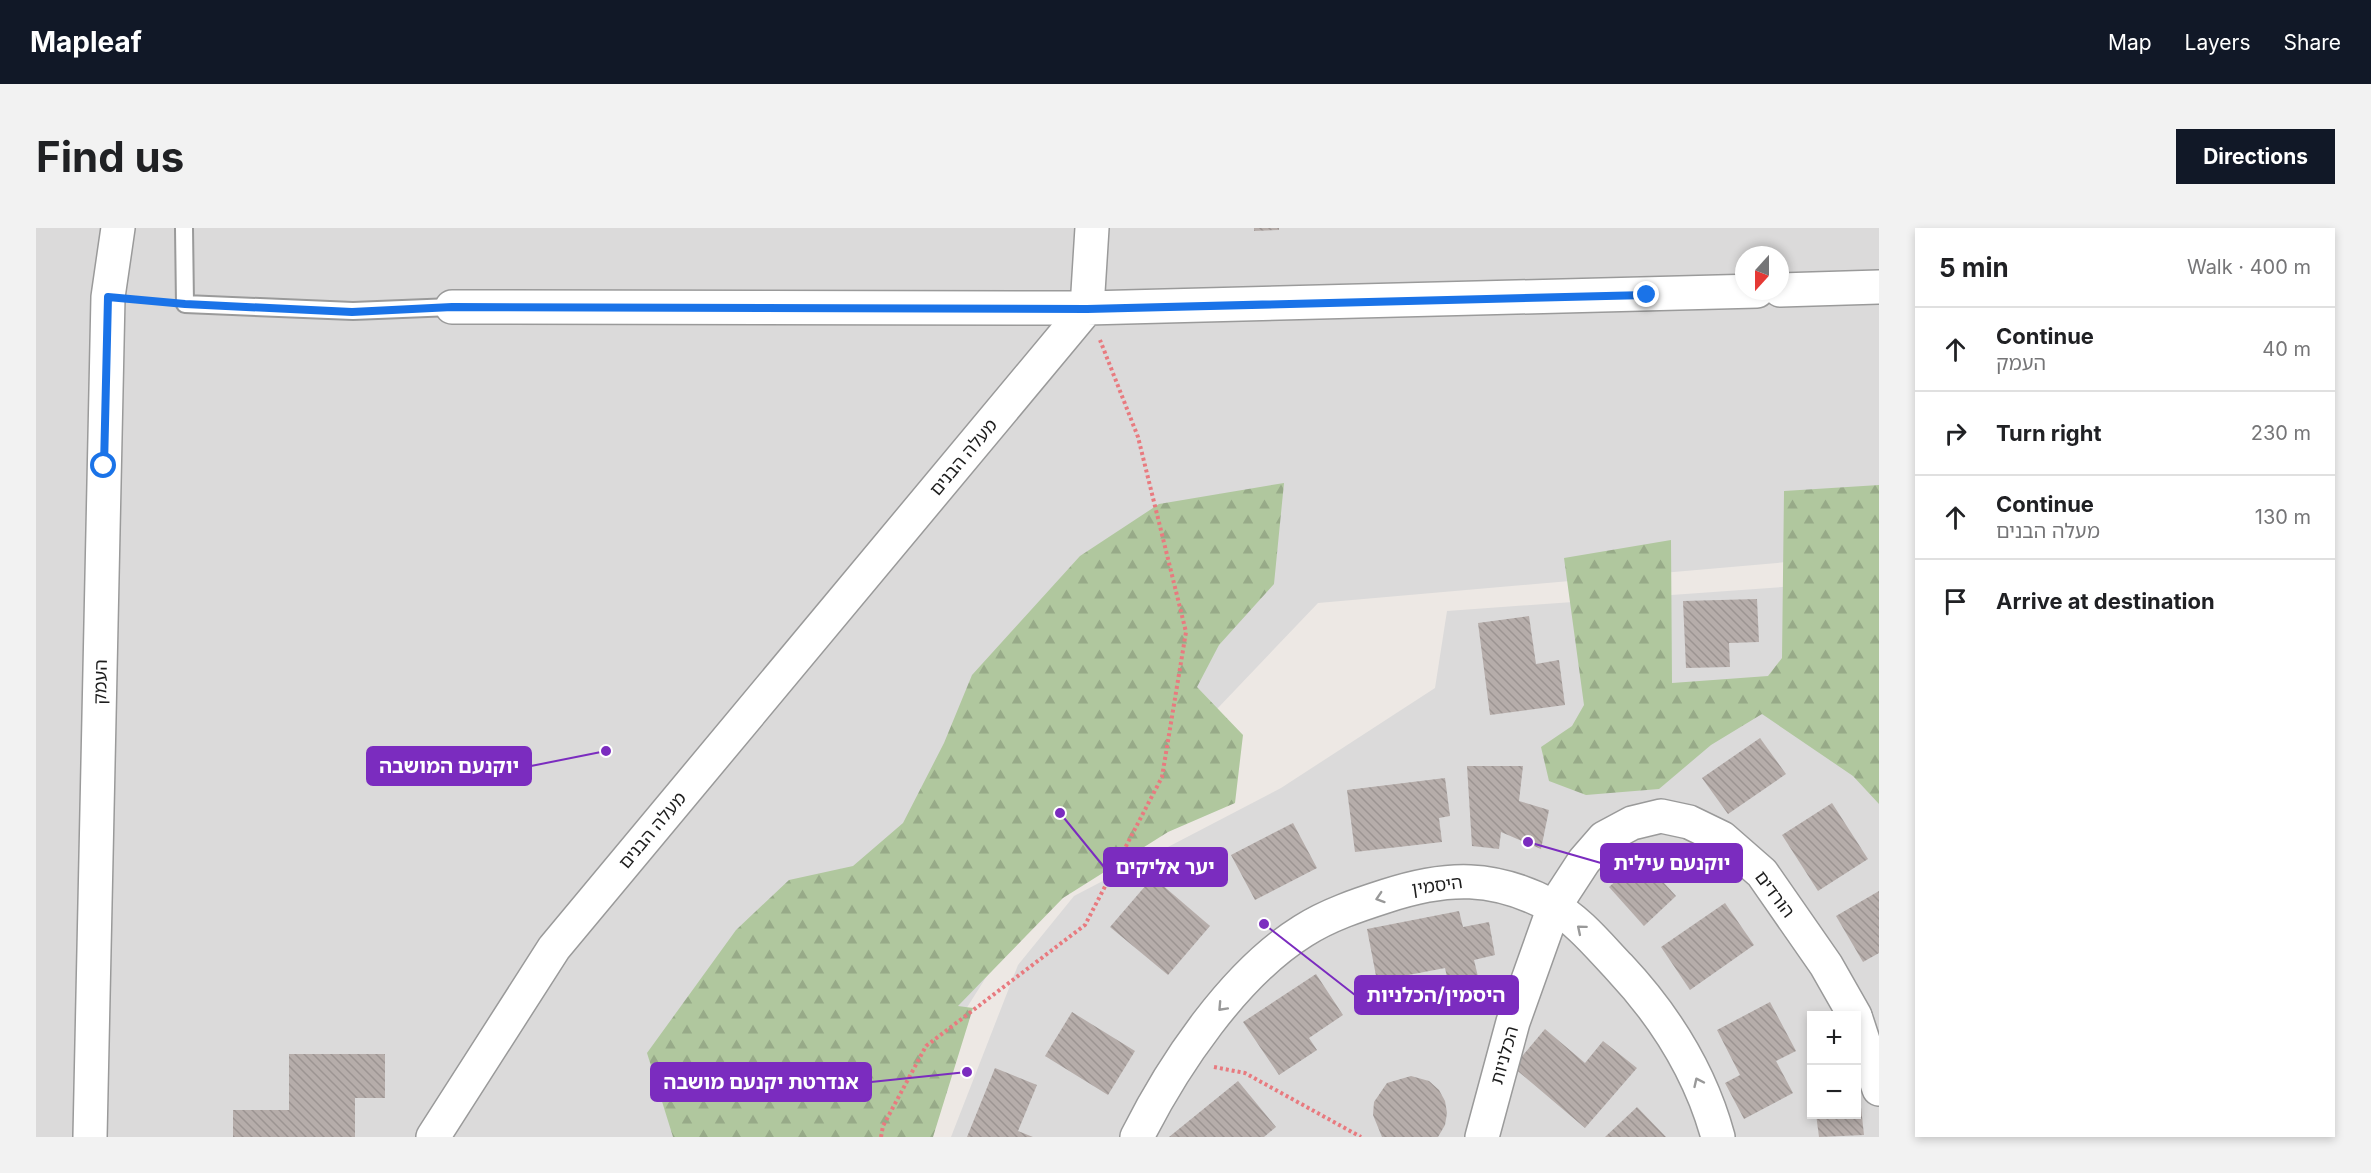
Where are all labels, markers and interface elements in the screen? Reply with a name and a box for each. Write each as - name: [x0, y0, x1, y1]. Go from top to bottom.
- text: Mapleaf: [30, 25, 142, 59]
- text: Map: [2108, 30, 2152, 55]
- text: Layers: [2185, 30, 2251, 55]
- text: Share: [2284, 30, 2341, 55]
- button: Directions: [2176, 129, 2335, 184]
- text: Find us: [36, 131, 184, 182]
- north arrow: [1735, 246, 1789, 300]
- text: 5 min: [1939, 252, 2009, 283]
- text: Walk · 400 m: [2187, 255, 2311, 279]
- route end: [1633, 281, 1659, 307]
- text: Continue: [1996, 323, 2094, 349]
- icon: ahead: [1939, 333, 1972, 366]
- text: 40 m: [2262, 337, 2311, 361]
- text: העמק: [1996, 351, 2046, 375]
- street label: מעלה הבנים: [925, 414, 1001, 500]
- icon: right: [1939, 417, 1972, 450]
- text: Turn right: [1996, 420, 2102, 446]
- text: 230 m: [2251, 421, 2311, 445]
- route start: [90, 452, 116, 478]
- text: Continue: [1996, 491, 2094, 517]
- icon: ahead: [1939, 501, 1972, 534]
- text: 130 m: [2255, 505, 2311, 529]
- text: מעלה הבנים: [1996, 519, 2100, 543]
- icon: arrive: [1939, 585, 1972, 618]
- text: Arrive at destination: [1996, 588, 2215, 614]
- street label: העמק: [89, 659, 111, 705]
- callout: יוקנעם המושבה: [367, 747, 531, 785]
- text: יוקנעם המושבה: [379, 754, 519, 778]
- street label: מעלה הבנים: [614, 787, 690, 873]
- callout: יוקנעם עילית: [1601, 844, 1742, 882]
- callout: יער אליקים: [1104, 848, 1227, 886]
- text: יוקנעם עילית: [1614, 851, 1730, 875]
- text: יער אליקים: [1115, 855, 1215, 879]
- street label: הורדים: [1751, 867, 1799, 921]
- street label: היסמין: [1410, 871, 1464, 899]
- one-way arrow: [1375, 891, 1386, 903]
- one-way arrow: [1576, 925, 1587, 936]
- callout: היסמין/הכלניות: [1355, 976, 1518, 1014]
- text: היסמין/הכלניות: [1366, 983, 1506, 1007]
- one-way arrow: [1218, 1000, 1229, 1010]
- map controls: [1807, 1011, 1861, 1119]
- button: +: [1807, 1011, 1861, 1065]
- street label: הכלניות: [1486, 1023, 1522, 1087]
- callout: אנדרטת יקנעם מושבה: [651, 1063, 871, 1101]
- button: −: [1807, 1065, 1861, 1119]
- text: אנדרטת יקנעם מושבה: [663, 1070, 859, 1094]
- one-way arrow: [1694, 1078, 1706, 1089]

